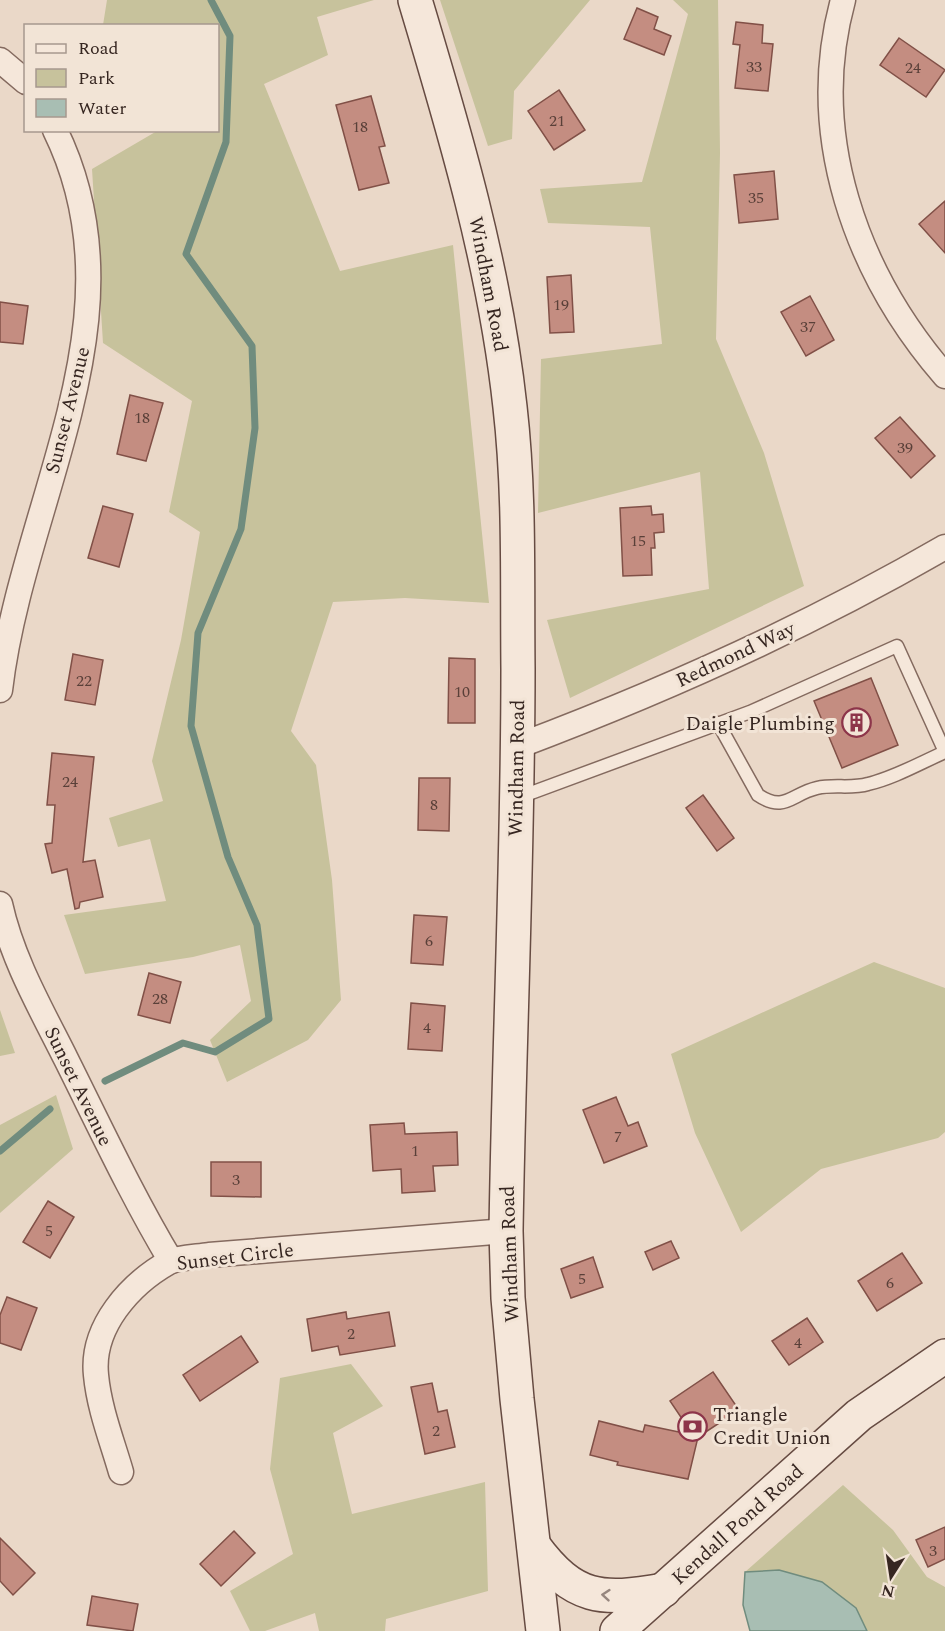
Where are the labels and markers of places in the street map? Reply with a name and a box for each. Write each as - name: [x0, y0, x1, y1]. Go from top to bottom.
- building icon: Daigle Plumbing: [840, 707, 872, 739]
- place label: Daigle Plumbing: [685, 709, 835, 739]
- place label: Triangle Credit Union: [713, 1400, 831, 1453]
- bank icon: Triangle Credit Union: [676, 1410, 708, 1442]

